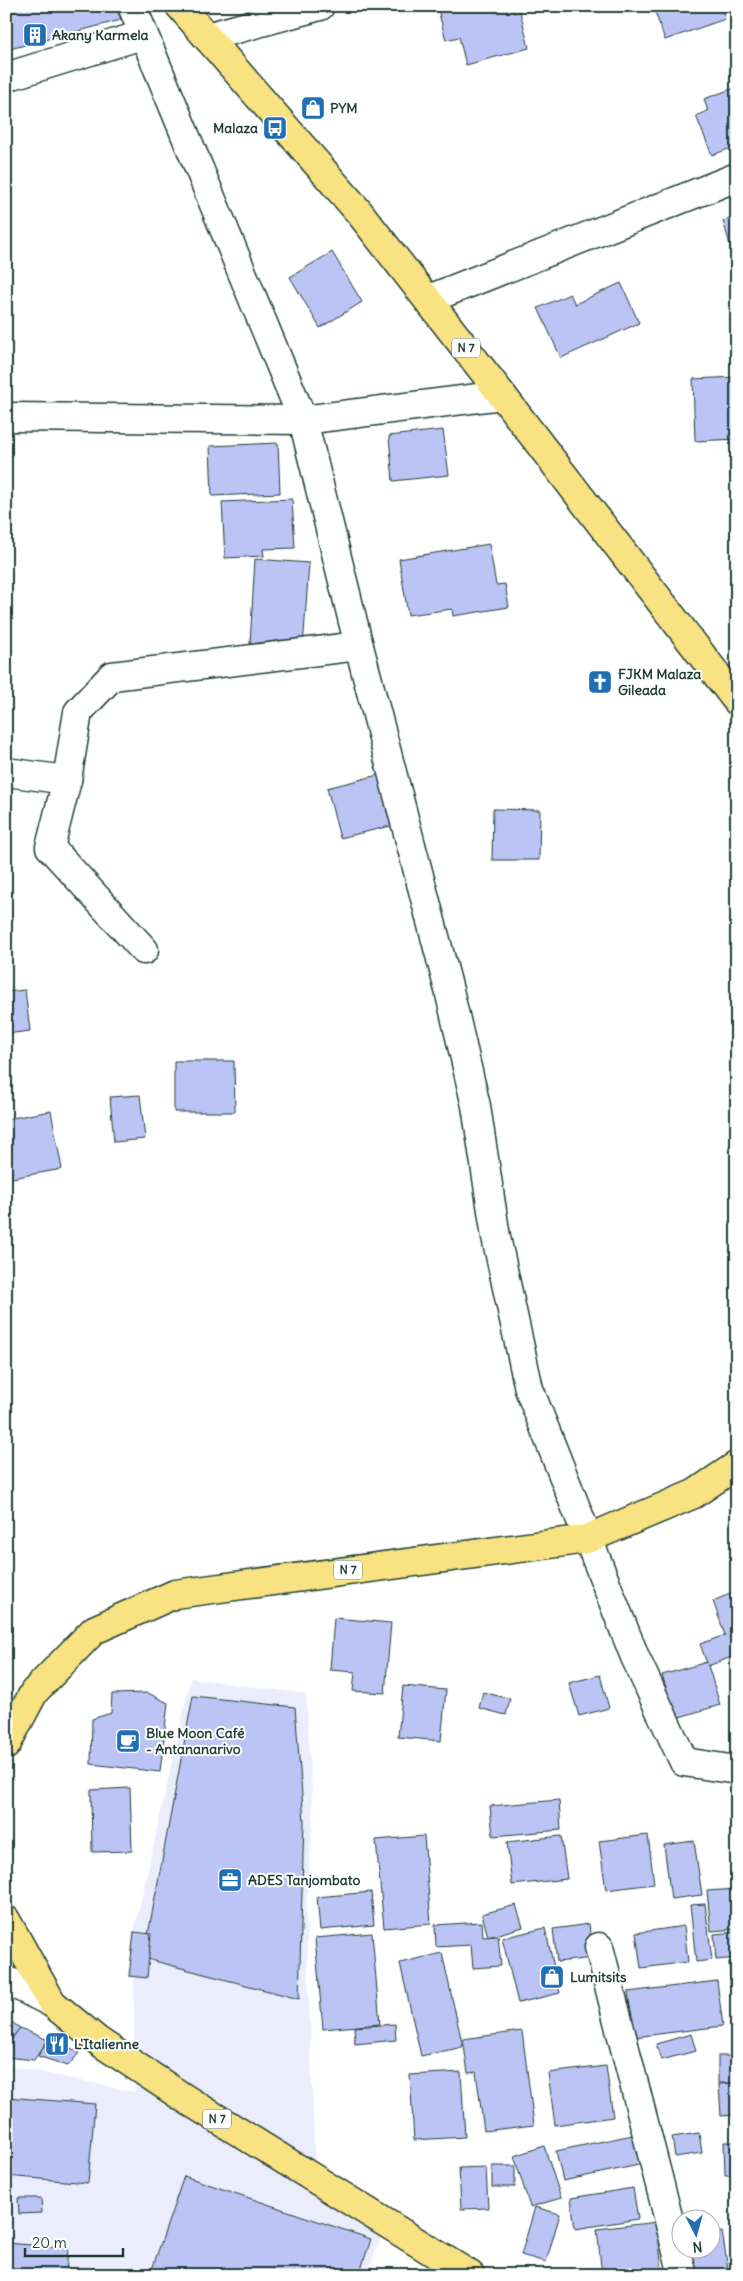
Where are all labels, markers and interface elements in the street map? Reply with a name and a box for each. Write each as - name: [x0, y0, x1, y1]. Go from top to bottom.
- building icon: Akany Karmela: [22, 22, 48, 48]
- place label: Akany Karmela: [52, 26, 149, 44]
- shop icon: PYM: [300, 95, 326, 121]
- place label: PYM: [330, 99, 358, 117]
- bus stop icon: Malaza: [262, 115, 288, 141]
- place label: Malaza: [213, 119, 258, 137]
- road number: N 7: [452, 338, 480, 358]
- place label: FJKM Malaza Gileada: [618, 665, 701, 699]
- church icon: FJKM Malaza Gileada: [587, 669, 613, 695]
- road number: N 7: [334, 1560, 362, 1580]
- place label: Blue Moon Café - Antananarivo: [146, 1724, 245, 1758]
- cafe icon: Blue Moon Café - Antananarivo: [115, 1728, 141, 1754]
- office icon: ADES Tanjombato: [217, 1867, 243, 1893]
- place label: ADES Tanjombato: [248, 1871, 360, 1889]
- shop icon: Lumitsits: [539, 1964, 565, 1990]
- place label: Lumitsits: [570, 1968, 627, 1986]
- restaurant icon: L'Italienne: [44, 2031, 70, 2057]
- place label: L'Italienne: [74, 2035, 140, 2053]
- road number: N 7: [203, 2110, 231, 2128]
- north arrow: [670, 2208, 720, 2258]
- scale bar: [25, 2226, 122, 2258]
- text: 20 m: [32, 2233, 67, 2252]
- text: N: [692, 2237, 703, 2256]

